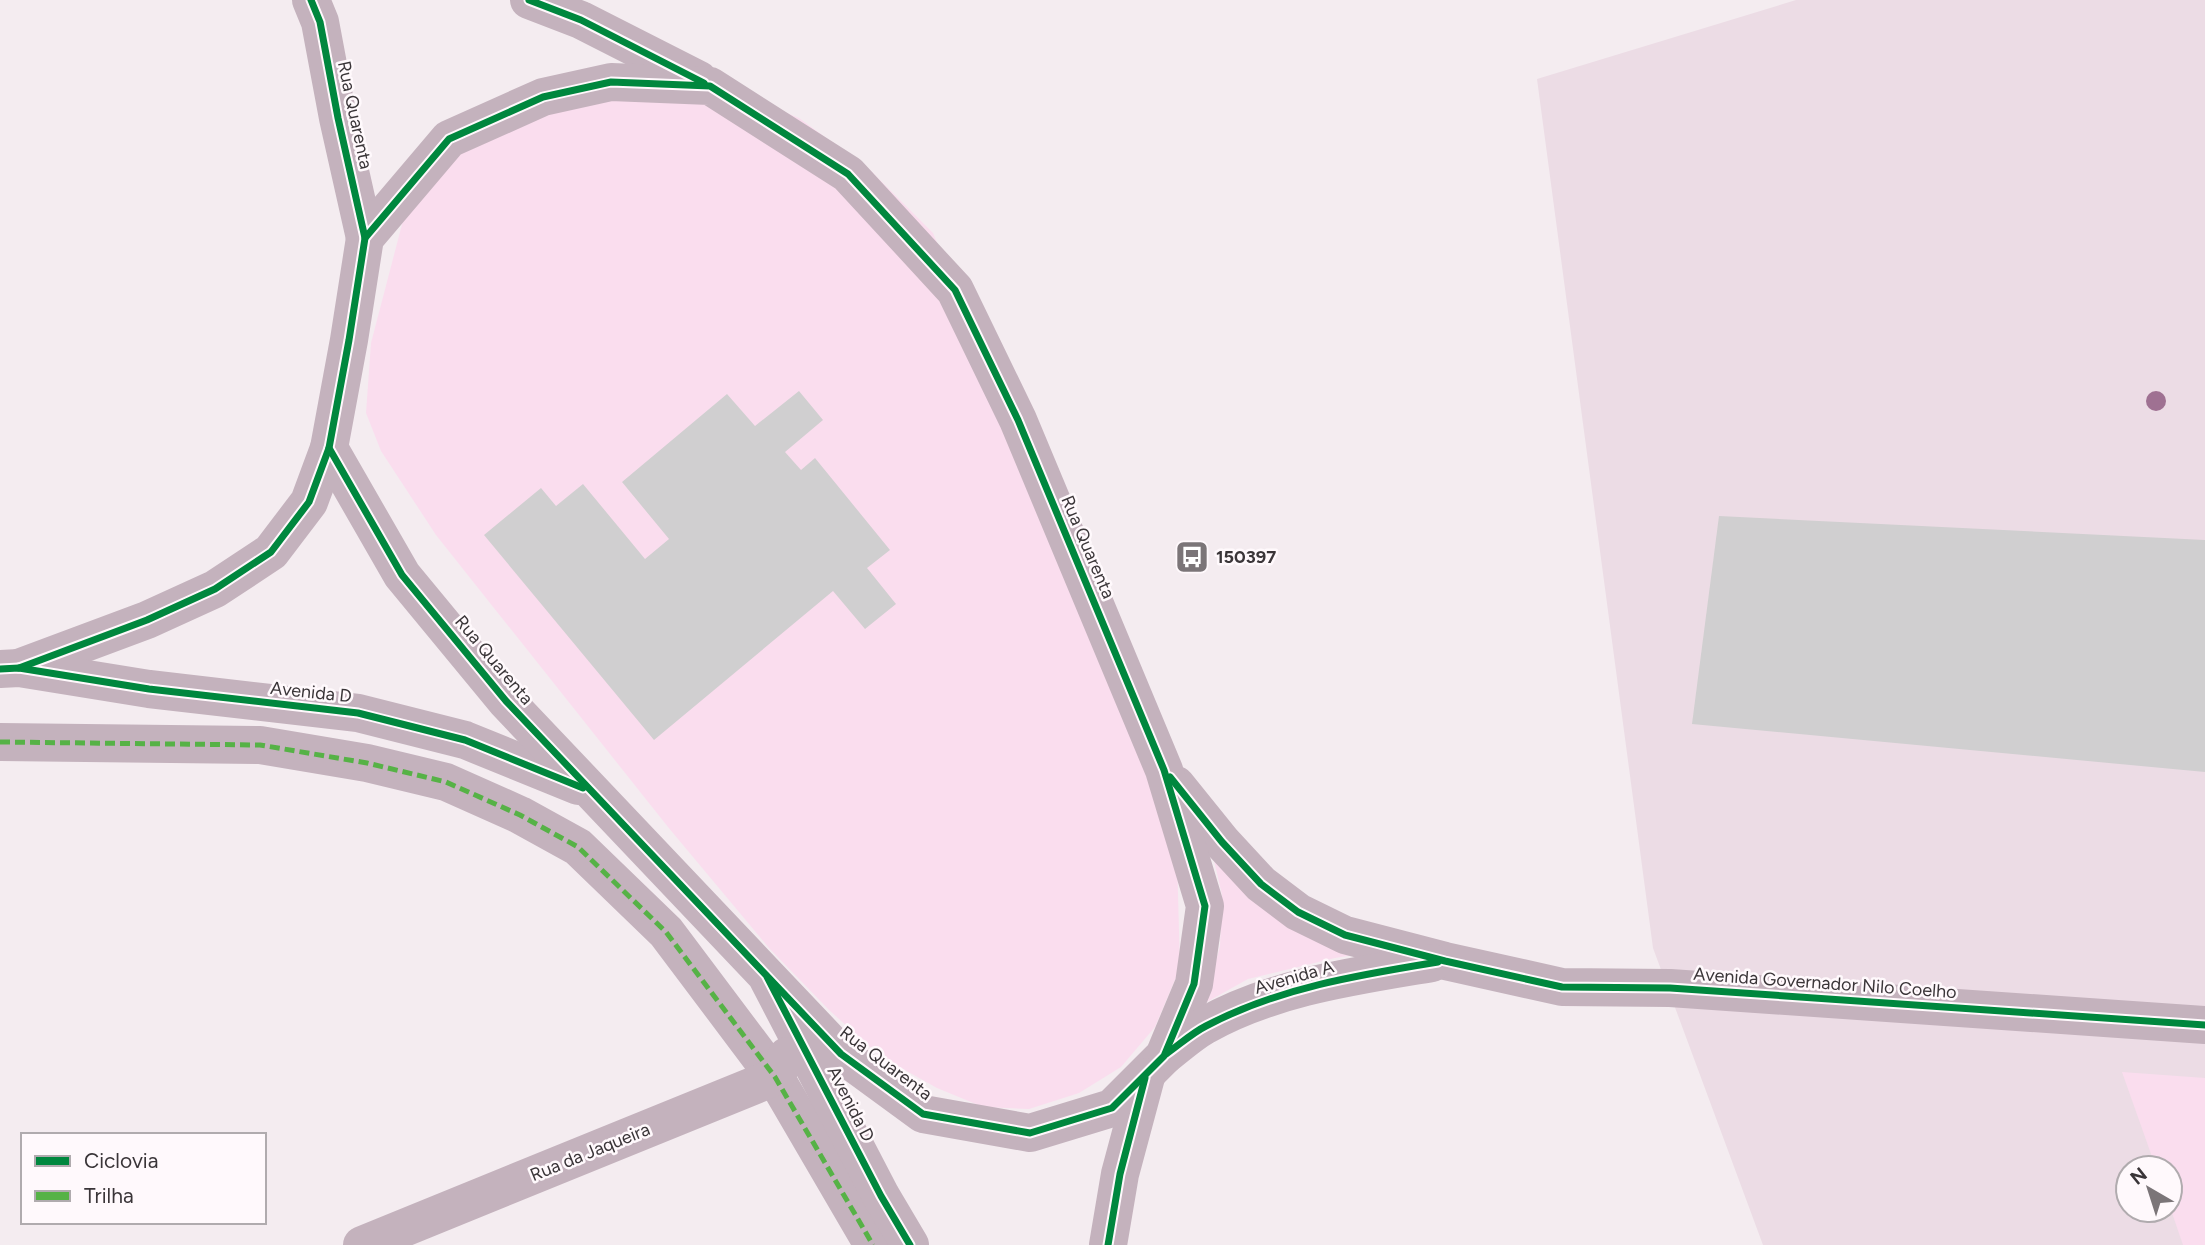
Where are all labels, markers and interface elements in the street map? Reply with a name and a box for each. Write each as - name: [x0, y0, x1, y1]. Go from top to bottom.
- street label: Rua Quarenta: [333, 59, 377, 171]
- street label: Rua Quarenta: [1056, 492, 1120, 602]
- bus stop icon: 150397: [1173, 538, 1211, 576]
- place label: 150397: [1216, 546, 1276, 568]
- street label: Rua Quarenta: [450, 611, 538, 709]
- street label: Avenida D: [269, 677, 353, 707]
- street label: Avenida A: [1252, 955, 1336, 999]
- street label: Avenida Governador Nilo Coelho: [1693, 963, 1957, 1003]
- street label: Rua Quarenta: [835, 1021, 937, 1105]
- street label: Avenida D: [823, 1063, 879, 1145]
- street label: Rua da Jaqueira: [527, 1118, 653, 1186]
- legend: [21, 1133, 266, 1224]
- text: Ciclovia: [84, 1148, 158, 1173]
- north arrow: [2114, 1154, 2184, 1224]
- text: N: [2126, 1163, 2152, 1190]
- text: Trilha: [84, 1183, 134, 1208]

